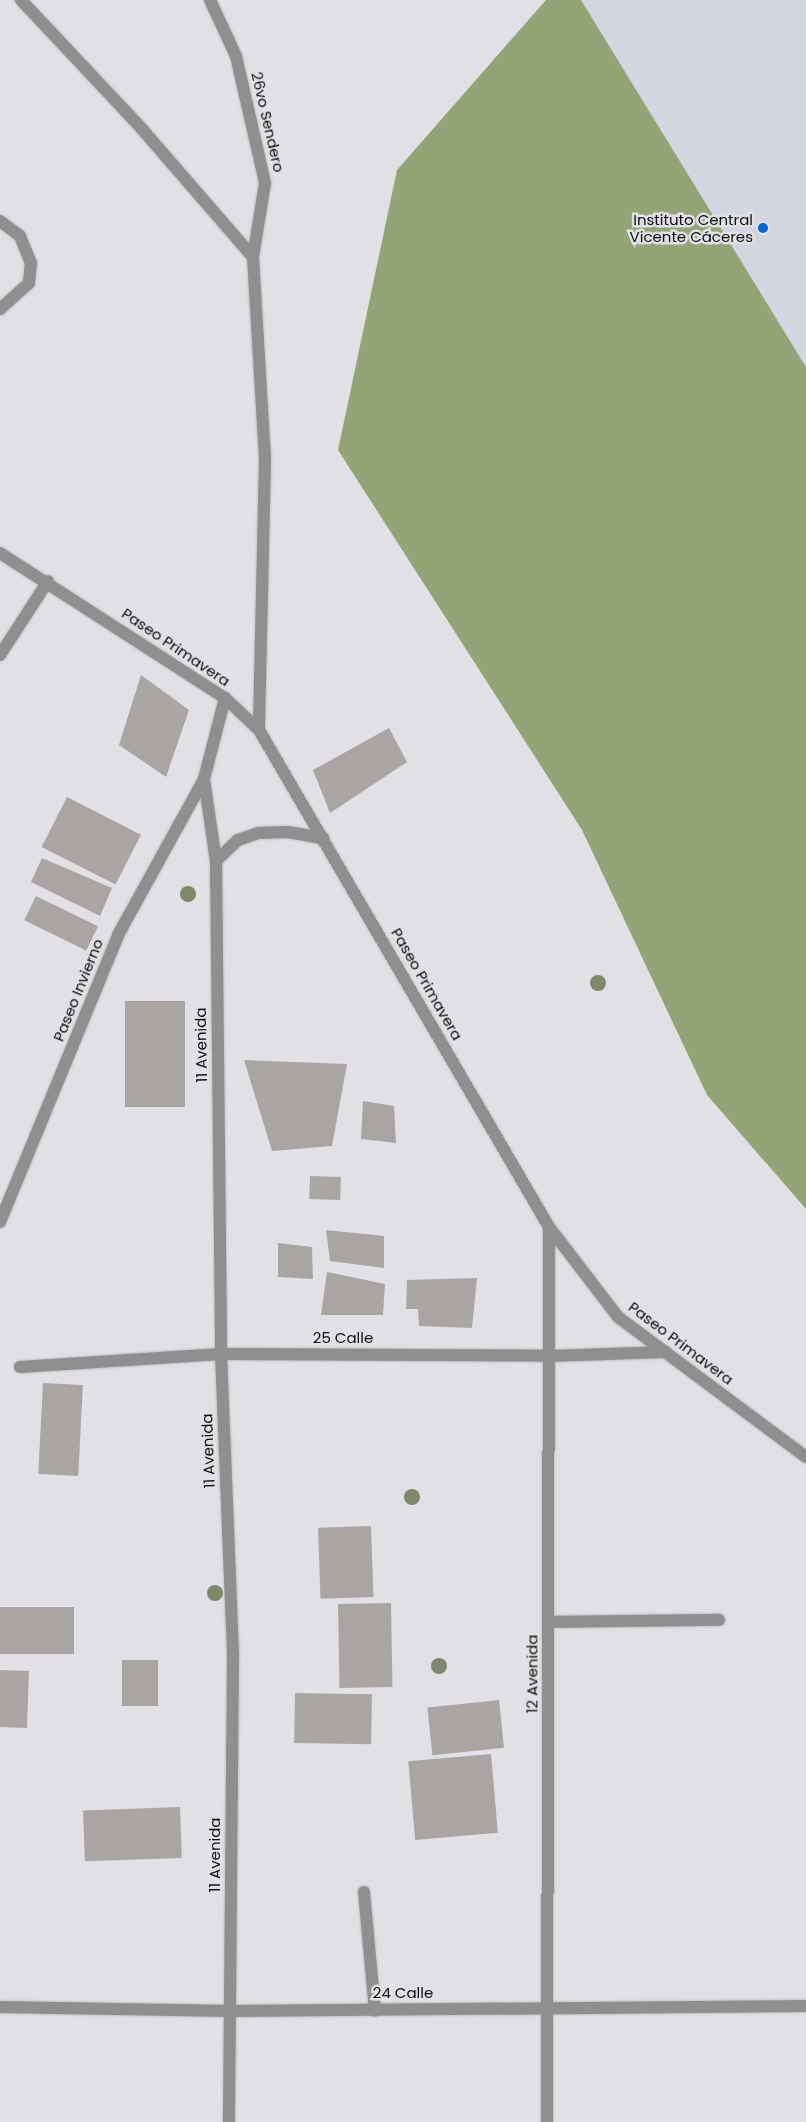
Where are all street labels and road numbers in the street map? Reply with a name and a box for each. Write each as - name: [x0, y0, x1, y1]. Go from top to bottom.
- street label: 26vo Sendero: [248, 70, 288, 174]
- street label: Paseo Primavera: [119, 604, 233, 690]
- street label: Paseo Primavera: [388, 925, 466, 1043]
- street label: Paseo Invierno: [49, 936, 107, 1044]
- street label: 11 Avenida: [191, 1007, 211, 1083]
- street label: Paseo Primavera: [625, 1298, 737, 1388]
- street label: 25 Calle: [313, 1329, 373, 1347]
- street label: 11 Avenida: [198, 1413, 218, 1489]
- street label: 12 Avenida: [523, 1635, 541, 1713]
- street label: 11 Avenida: [206, 1818, 224, 1892]
- street label: 24 Calle: [373, 1984, 433, 2002]

